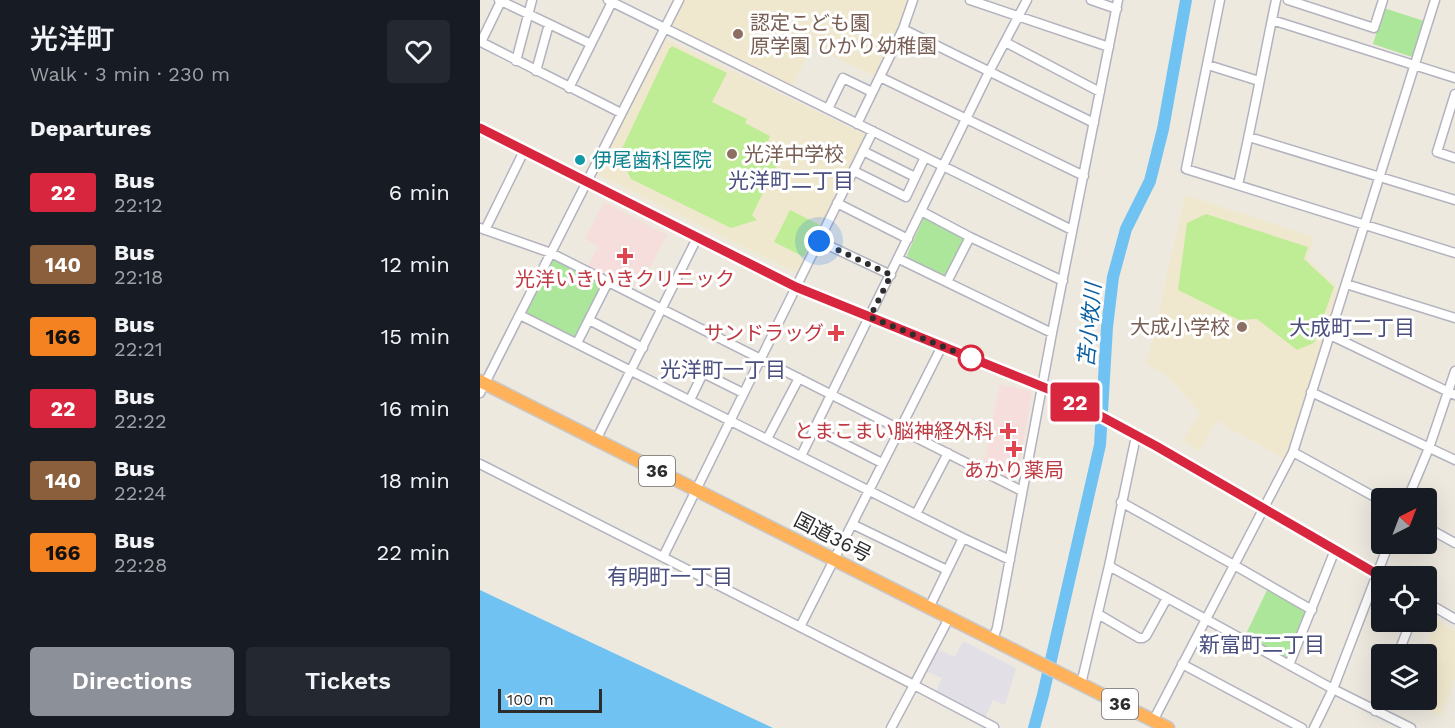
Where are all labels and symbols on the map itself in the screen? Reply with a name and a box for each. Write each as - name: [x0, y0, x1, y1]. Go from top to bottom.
- place label: 認定こども園 原学園 ひかり幼稚園: [750, 11, 937, 58]
- marker: 認定こども園 原学園 ひかり幼稚園: [731, 27, 745, 41]
- place label: 光洋中学校: [744, 142, 844, 166]
- marker: 光洋中学校: [725, 147, 739, 161]
- place label: 伊尾歯科医院: [592, 148, 712, 172]
- marker: 伊尾歯科医院: [573, 153, 587, 167]
- district label: 光洋町二丁目: [728, 168, 854, 193]
- your location: [804, 226, 834, 256]
- marker: 光洋いきいきクリニック: [616, 247, 634, 265]
- place label: 光洋いきいきクリニック: [515, 267, 735, 291]
- water label: 苫小牧川: [1073, 280, 1106, 368]
- place label: 大成小学校: [1130, 315, 1230, 339]
- district label: 大成町二丁目: [1289, 315, 1415, 340]
- marker: 大成小学校: [1235, 320, 1249, 334]
- place label: サンドラッグ: [704, 321, 824, 345]
- marker: サンドラッグ: [829, 326, 843, 340]
- unlabelled marker: [958, 345, 984, 371]
- district label: 光洋町一丁目: [660, 357, 786, 382]
- line badge: 22: [1048, 382, 1102, 422]
- place label: とまこまい脳神経外科: [794, 419, 994, 443]
- marker: とまこまい脳神経外科: [999, 422, 1017, 440]
- marker: あかり薬局: [1007, 442, 1021, 456]
- road number: 36: [639, 456, 675, 486]
- place label: あかり薬局: [964, 458, 1064, 482]
- north arrow: [1371, 488, 1437, 554]
- street label: 国道36号: [790, 507, 876, 567]
- district label: 有明町一丁目: [607, 564, 733, 589]
- district label: 新富町二丁目: [1199, 632, 1325, 657]
- scale bar: [498, 686, 602, 714]
- road number: 36: [1102, 689, 1138, 719]

